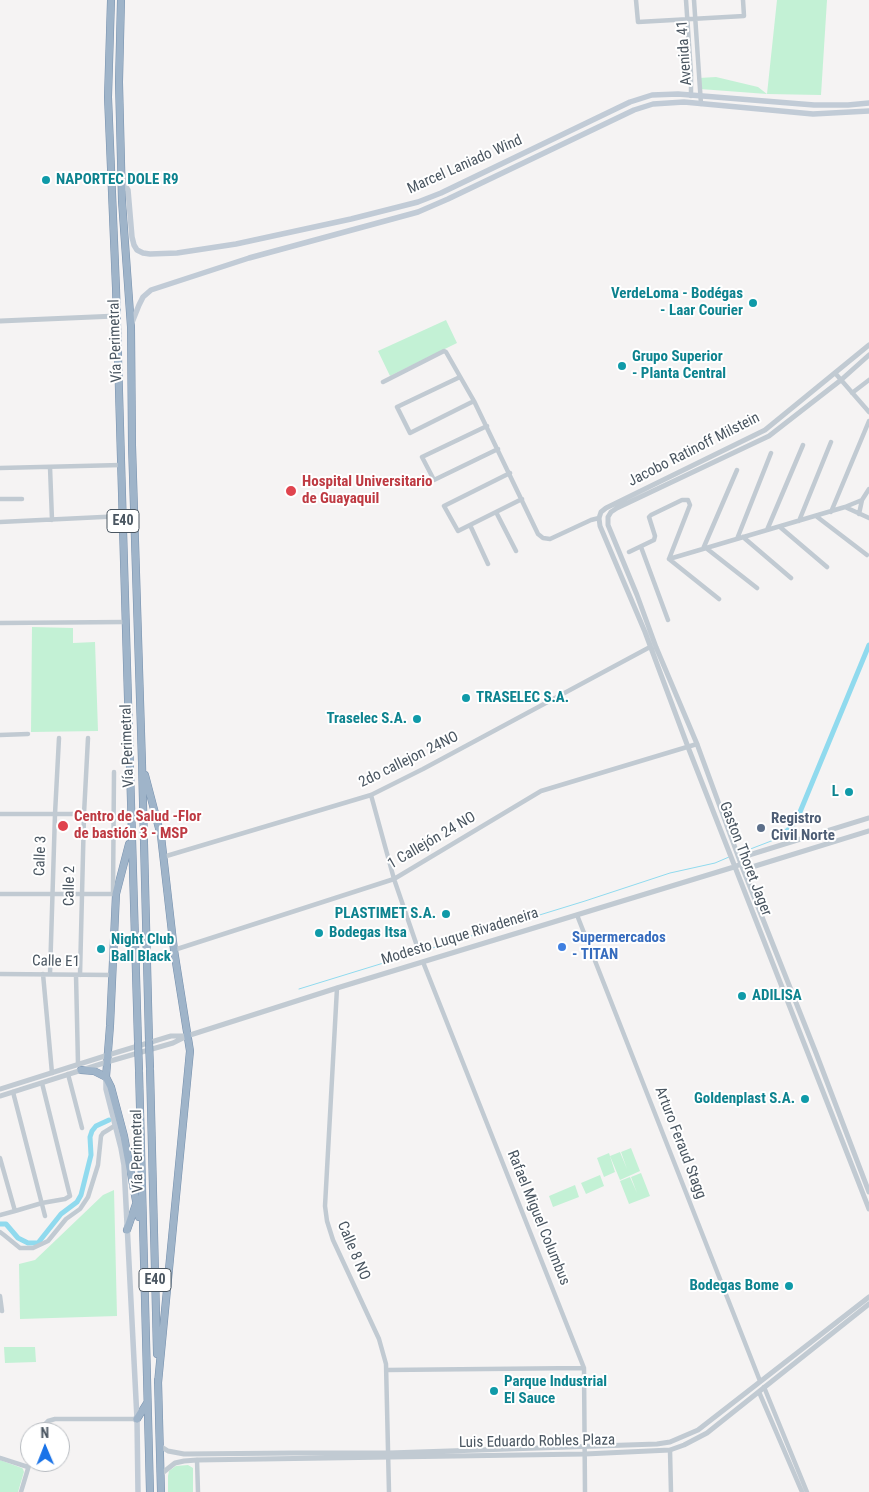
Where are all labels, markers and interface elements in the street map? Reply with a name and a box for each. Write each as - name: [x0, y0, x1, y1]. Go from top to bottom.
- street label: Avenida 41: [674, 20, 696, 86]
- street label: Marcel Laniado Wind: [405, 132, 525, 198]
- place label: NAPORTEC DOLE R9: [56, 171, 179, 189]
- marker: NAPORTEC DOLE R9: [40, 174, 52, 186]
- place label: VerdeLoma - Bodégas - Laar Courier: [611, 285, 743, 320]
- marker: VerdeLoma - Bodégas - Laar Courier: [747, 297, 759, 309]
- street label: Vía Perimetral: [106, 299, 126, 383]
- place label: Grupo Superior - Planta Central: [632, 348, 726, 383]
- marker: Grupo Superior - Planta Central: [616, 360, 628, 372]
- street label: Jacobo Ratinoff Milstein: [625, 409, 763, 491]
- place label: Hospital Universitario de Guayaquil: [302, 473, 433, 508]
- marker: Hospital Universitario de Guayaquil: [284, 484, 298, 498]
- road number: E40: [107, 510, 139, 532]
- place label: TRASELEC S.A.: [476, 689, 569, 707]
- marker: TRASELEC S.A.: [460, 692, 472, 704]
- street label: Vía Perimetral: [118, 704, 138, 788]
- place label: Traselec S.A.: [326, 710, 407, 728]
- marker: Traselec S.A.: [411, 713, 423, 725]
- street label: 2do callejon 24NO: [356, 728, 462, 792]
- place label: L: [832, 783, 839, 801]
- marker: L: [843, 786, 855, 798]
- street label: Gaston Thoret Jager: [715, 799, 775, 919]
- place label: Centro de Salud -Flor de bastión 3 - MSP: [74, 808, 201, 843]
- street label: 1 Callejón 24 NO: [385, 809, 479, 873]
- place label: Registro Civil Norte: [771, 810, 835, 845]
- marker: Centro de Salud -Flor de bastión 3 - MSP: [56, 819, 70, 833]
- marker: Registro Civil Norte: [755, 822, 767, 834]
- street label: Calle 3: [31, 835, 51, 877]
- street label: Calle 2: [61, 866, 79, 906]
- place label: PLASTIMET S.A.: [335, 905, 436, 923]
- street label: Modesto Luque Rivadeneira: [379, 905, 541, 969]
- marker: PLASTIMET S.A.: [440, 908, 452, 920]
- place label: Bodegas Itsa: [329, 924, 407, 942]
- marker: Bodegas Itsa: [313, 927, 325, 939]
- place label: Supermercados - TITAN: [572, 929, 666, 964]
- place label: Night Club Ball Black: [111, 931, 174, 966]
- marker: Supermercados - TITAN: [556, 941, 568, 953]
- marker: Night Club Ball Black: [95, 943, 107, 955]
- street label: Calle E1: [32, 953, 80, 971]
- place label: ADILISA: [752, 987, 802, 1005]
- marker: ADILISA: [736, 990, 748, 1002]
- street label: Arturo Feraud Stagg: [650, 1084, 710, 1202]
- place label: Goldenplast S.A.: [694, 1090, 795, 1108]
- marker: Goldenplast S.A.: [799, 1093, 811, 1105]
- street label: Vía Perimetral: [128, 1109, 148, 1193]
- street label: Rafael Miguel Columbus: [503, 1148, 573, 1288]
- street label: Calle 8 NO: [333, 1219, 373, 1283]
- road number: E40: [139, 1268, 171, 1292]
- place label: Bodegas Bome: [689, 1277, 779, 1295]
- marker: Bodegas Bome: [783, 1280, 795, 1292]
- place label: Parque Industrial El Sauce: [504, 1373, 607, 1408]
- marker: Parque Industrial El Sauce: [488, 1385, 500, 1397]
- north arrow: [20, 1422, 70, 1472]
- text: N: [40, 1425, 49, 1441]
- street label: Luis Eduardo Robles Plaza: [459, 1432, 615, 1452]

